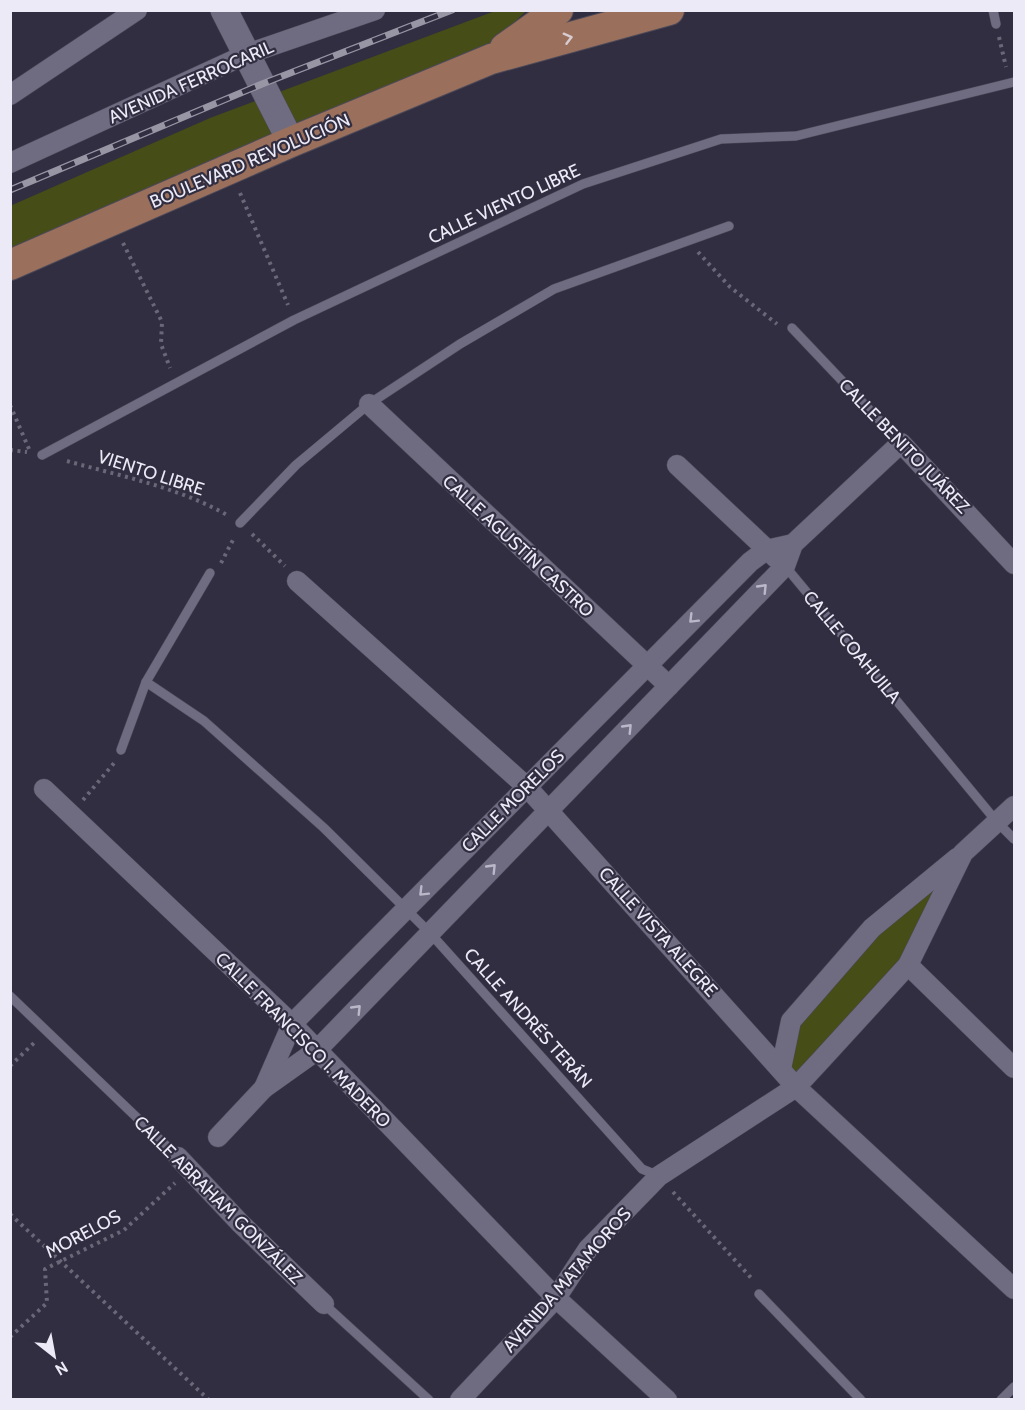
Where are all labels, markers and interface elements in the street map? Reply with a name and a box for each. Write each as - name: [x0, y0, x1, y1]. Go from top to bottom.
- one-way arrow: [562, 33, 572, 45]
- street label: AVENIDA FERROCARIL: [105, 36, 277, 128]
- street label: BOULEVARD REVOLUCIÓN: [147, 109, 353, 213]
- street label: CALLE VIENTO LIBRE: [425, 159, 583, 249]
- street label: CALLE BENITO JUÁREZ: [834, 374, 974, 518]
- street label: VIENTO LIBRE: [95, 445, 207, 501]
- street label: CALLE AGUSTÍN CASTRO: [438, 470, 598, 622]
- one-way arrow: [756, 585, 767, 596]
- street label: CALLE COAHUILA: [798, 586, 906, 708]
- one-way arrow: [690, 611, 701, 622]
- one-way arrow: [621, 725, 632, 735]
- street label: CALLE MORELOS: [457, 745, 569, 857]
- street label: CALLE VISTA ALEGRE: [594, 863, 722, 1001]
- one-way arrow: [485, 865, 496, 876]
- one-way arrow: [419, 885, 430, 895]
- street label: CALLE ANDRÉS TERÁN: [459, 944, 597, 1092]
- street label: CALLE FRANCISCO I. MADERO: [211, 948, 395, 1132]
- one-way arrow: [349, 1005, 360, 1016]
- street label: CALLE ABRAHAM GONZÁLEZ: [129, 1111, 307, 1289]
- street label: AVENIDA MATAMOROS: [498, 1203, 636, 1357]
- street label: MORELOS: [42, 1205, 124, 1263]
- north arrow: [24, 1326, 84, 1386]
- text: N: [52, 1357, 71, 1379]

